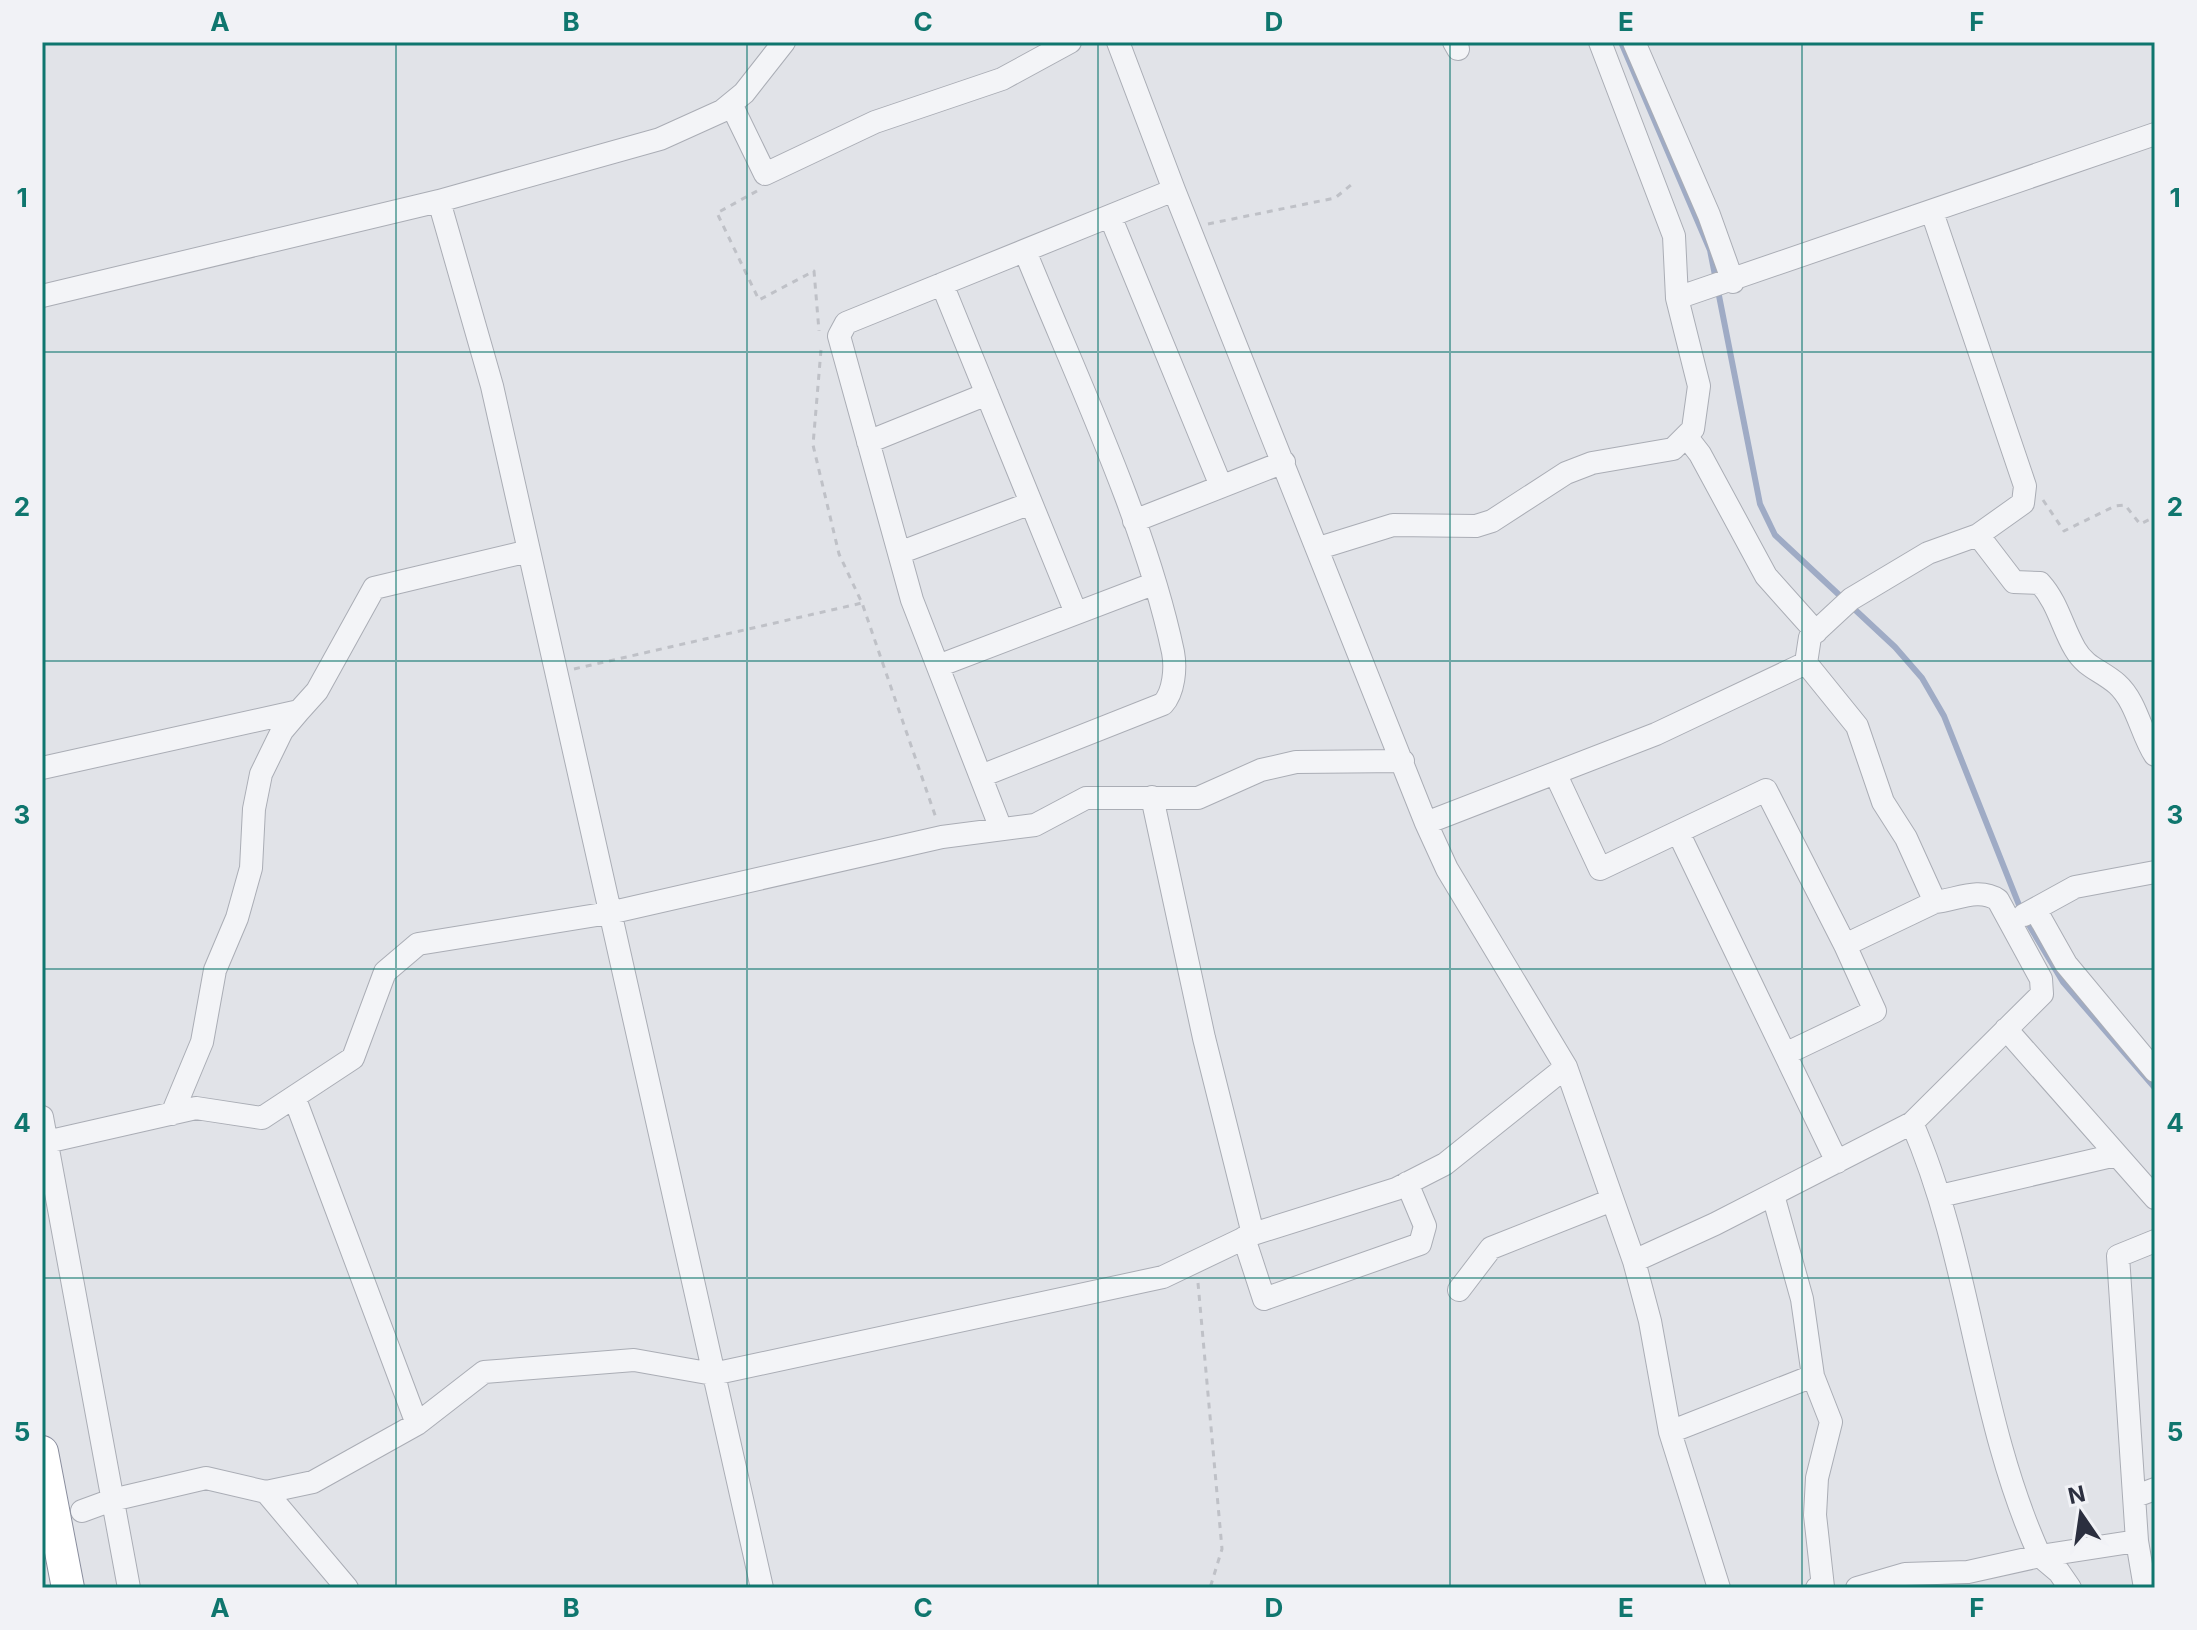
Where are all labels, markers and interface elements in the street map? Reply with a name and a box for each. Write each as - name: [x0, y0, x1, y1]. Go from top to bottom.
- text: A: [210, 6, 230, 37]
- text: B: [562, 6, 580, 37]
- text: C: [913, 6, 933, 37]
- text: D: [1265, 6, 1283, 37]
- text: E: [1618, 6, 1634, 37]
- text: F: [1969, 6, 1985, 37]
- text: 1: [16, 182, 28, 213]
- text: 1: [2169, 182, 2181, 213]
- text: 2: [14, 491, 30, 522]
- text: 2: [2167, 491, 2183, 522]
- text: 3: [14, 799, 30, 830]
- text: 3: [2167, 799, 2183, 830]
- text: 4: [13, 1107, 31, 1138]
- text: 4: [2166, 1107, 2184, 1138]
- text: 5: [14, 1416, 30, 1447]
- text: 5: [2167, 1416, 2183, 1447]
- north arrow: [2041, 1474, 2121, 1554]
- text: N: [2065, 1480, 2088, 1509]
- text: A: [210, 1592, 230, 1623]
- text: B: [562, 1592, 580, 1623]
- text: C: [913, 1592, 933, 1623]
- text: D: [1265, 1592, 1283, 1623]
- text: E: [1618, 1592, 1634, 1623]
- text: F: [1969, 1592, 1985, 1623]

